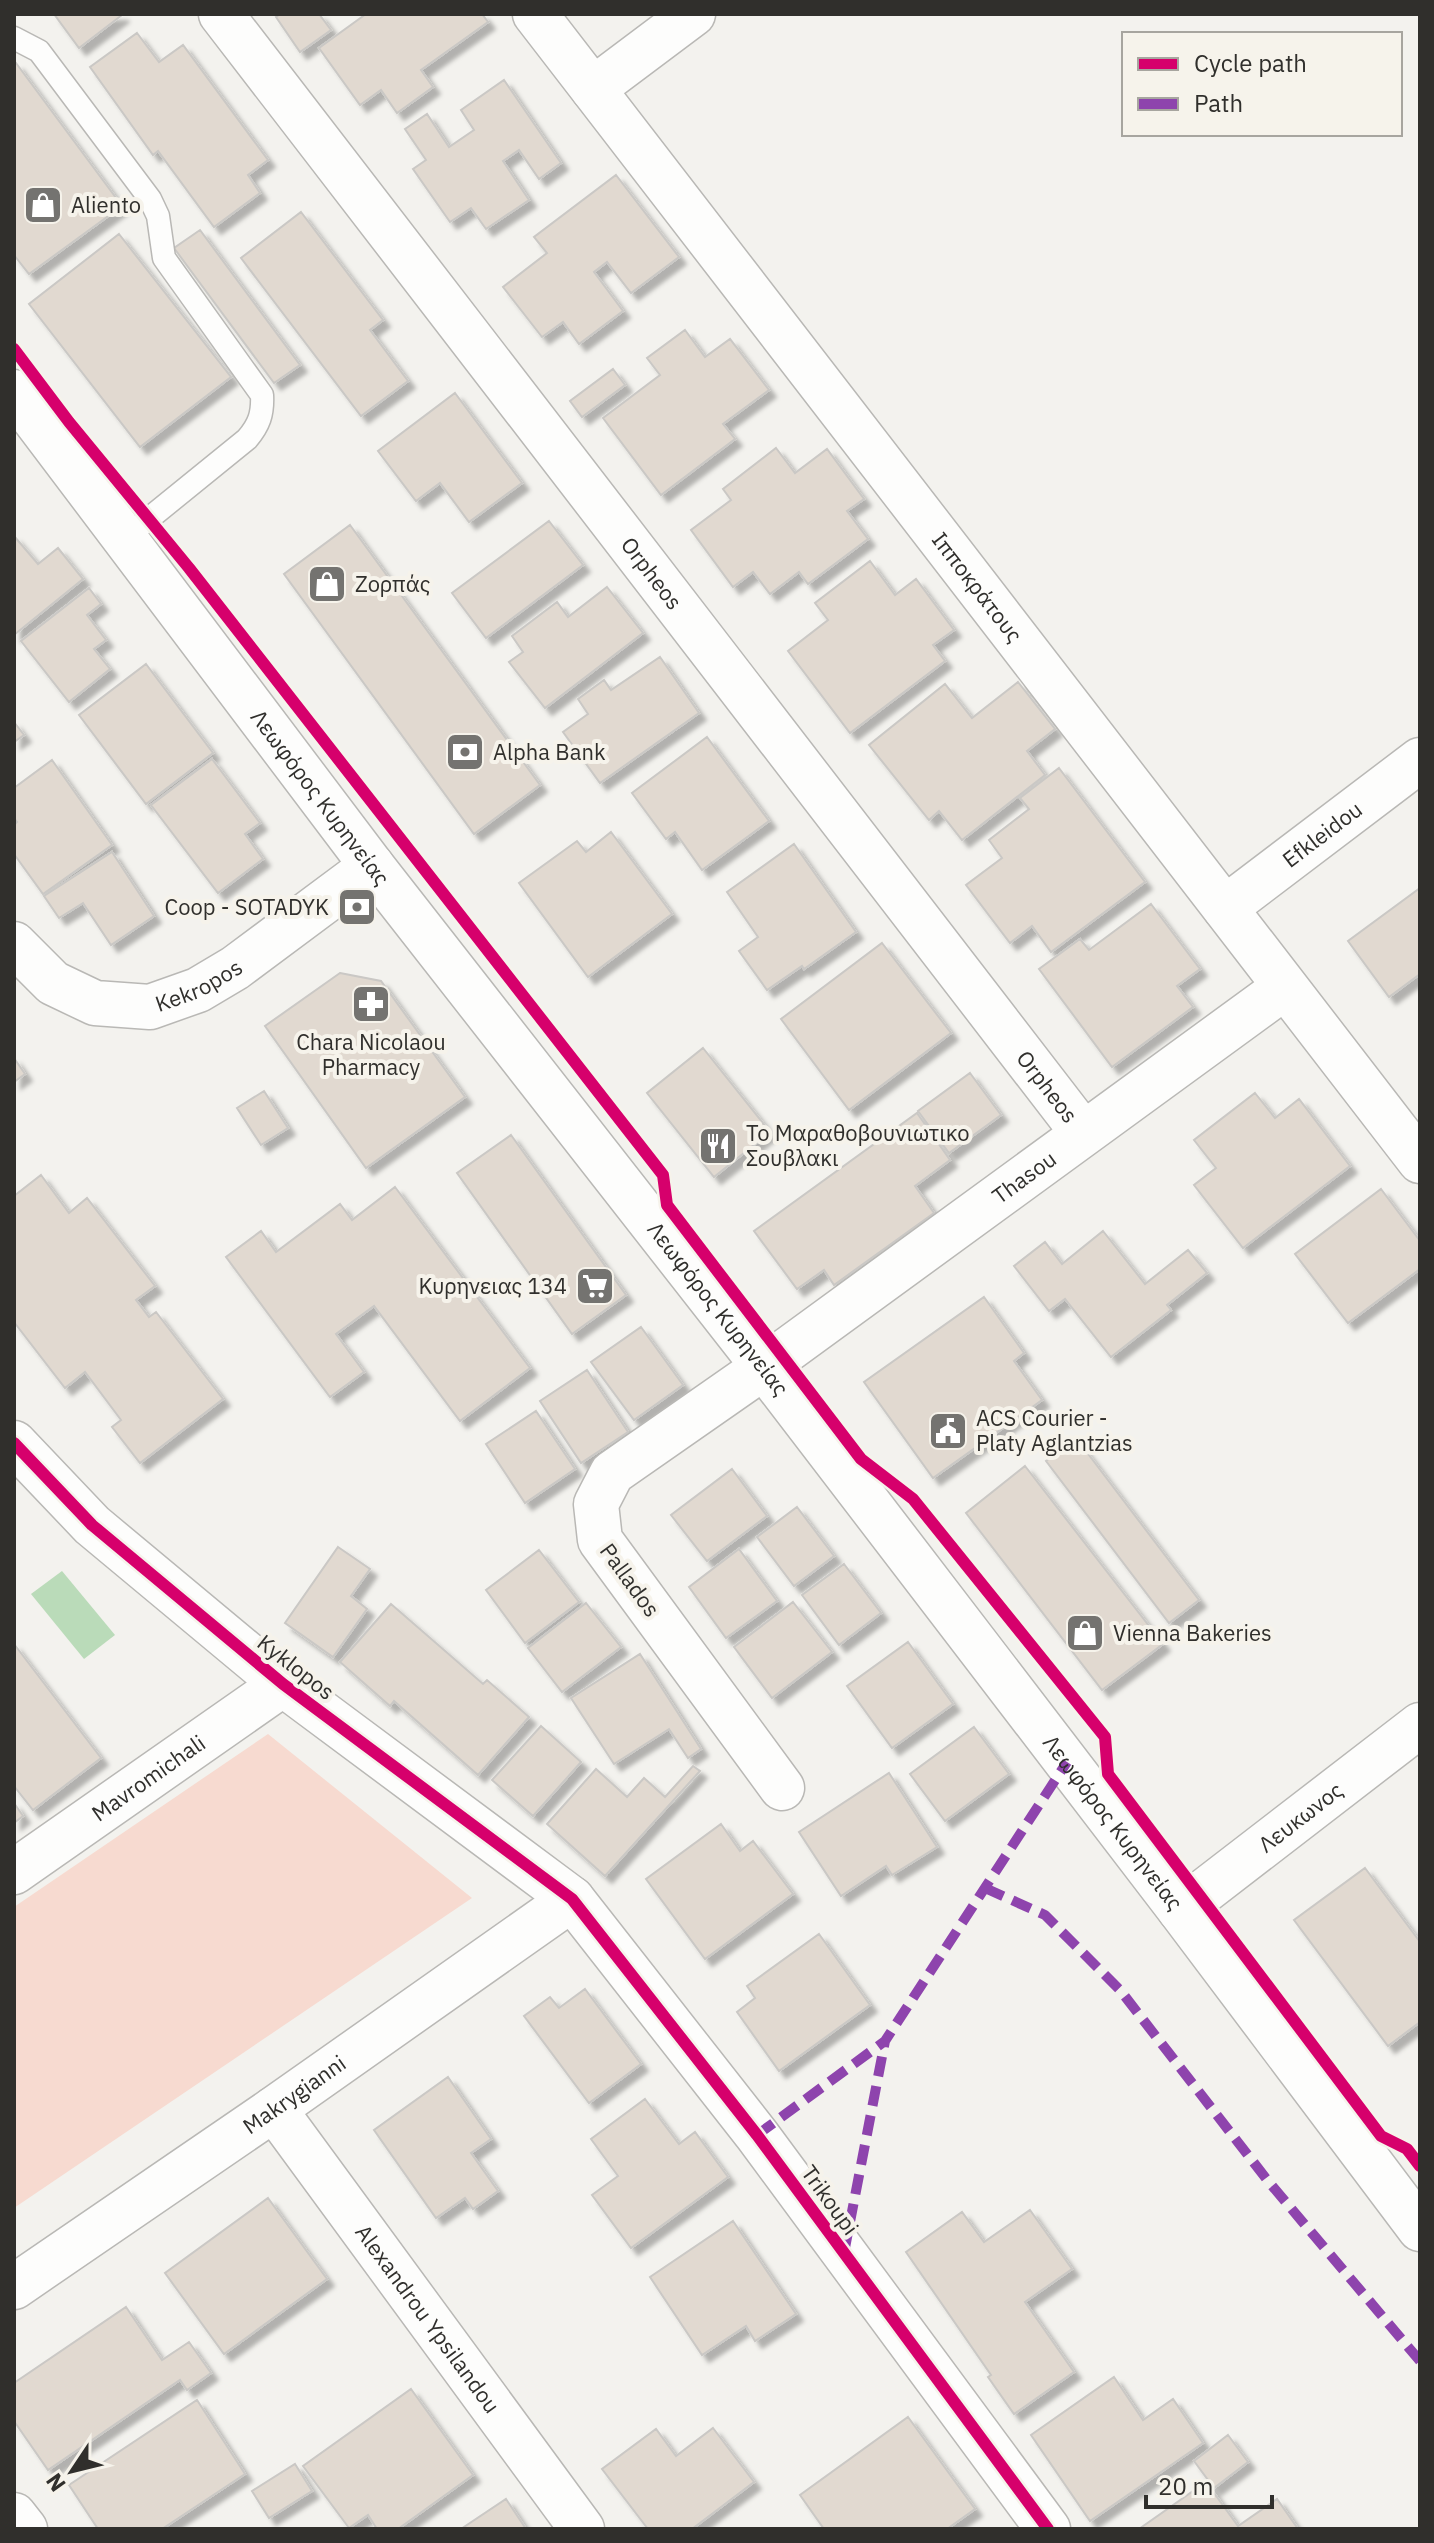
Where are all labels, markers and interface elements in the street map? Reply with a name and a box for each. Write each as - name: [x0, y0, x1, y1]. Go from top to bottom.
- legend: [1122, 32, 1402, 136]
- text: Cycle path: [1194, 47, 1307, 79]
- text: Path: [1194, 87, 1243, 119]
- shop icon: Aliento: [22, 184, 64, 226]
- place label: Aliento: [71, 190, 141, 219]
- street label: Ιπποκράτους: [926, 526, 1029, 648]
- street label: Orpheos: [615, 531, 689, 615]
- shop icon: Ζορπάς: [306, 563, 348, 605]
- place label: Ζορπάς: [355, 569, 430, 598]
- street label: Λεωφόρος Κυρηνείας: [245, 703, 397, 891]
- bank icon: Alpha Bank: [444, 731, 486, 773]
- place label: Alpha Bank: [493, 737, 606, 766]
- street label: Efkleidou: [1276, 794, 1368, 873]
- bank icon: Coop - SOTADYK: [336, 886, 378, 928]
- place label: Coop - SOTADYK: [165, 892, 329, 921]
- street label: Kekropos: [151, 952, 248, 1018]
- pharmacy icon: Chara Nicolaou Pharmacy: [350, 983, 392, 1025]
- place label: Chara Nicolaou Pharmacy: [296, 1027, 446, 1081]
- street label: Orpheos: [1011, 1044, 1085, 1128]
- place label: Το Μαραθοβουνιωτικο Σουβλακι: [746, 1118, 970, 1172]
- restaurant icon: Το Μαραθοβουνιωτικο Σουβλακι: [697, 1125, 739, 1167]
- street label: Thasou: [986, 1144, 1062, 1210]
- street label: Λεωφόρος Κυρηνείας: [641, 1215, 796, 1401]
- supermarket icon: Κυρηνειας 134: [574, 1265, 616, 1307]
- place label: Κυρηνειας 134: [418, 1271, 567, 1300]
- place label: ACS Courier - Platy Aglantzias: [976, 1403, 1133, 1457]
- public building icon: ACS Courier - Platy Aglantzias: [927, 1410, 969, 1452]
- street label: Pallados: [594, 1537, 667, 1622]
- shop icon: Vienna Bakeries: [1064, 1612, 1106, 1654]
- place label: Vienna Bakeries: [1113, 1618, 1272, 1647]
- street label: Kyklopos: [252, 1627, 341, 1706]
- street label: Mavromichali: [86, 1728, 211, 1827]
- street label: Λεωφόρος Κυρηνείας: [1037, 1729, 1190, 1916]
- street label: Λευκωνος: [1252, 1775, 1348, 1859]
- street label: Makrygianni: [237, 2048, 351, 2140]
- street label: Trikoupi: [795, 2159, 865, 2240]
- street label: Alexandrou Ypsilandou: [349, 2218, 507, 2419]
- north arrow: [32, 2431, 112, 2511]
- scale bar: [1146, 2459, 1272, 2509]
- text: N: [39, 2468, 72, 2498]
- text: 20 m: [1158, 2470, 1213, 2502]

